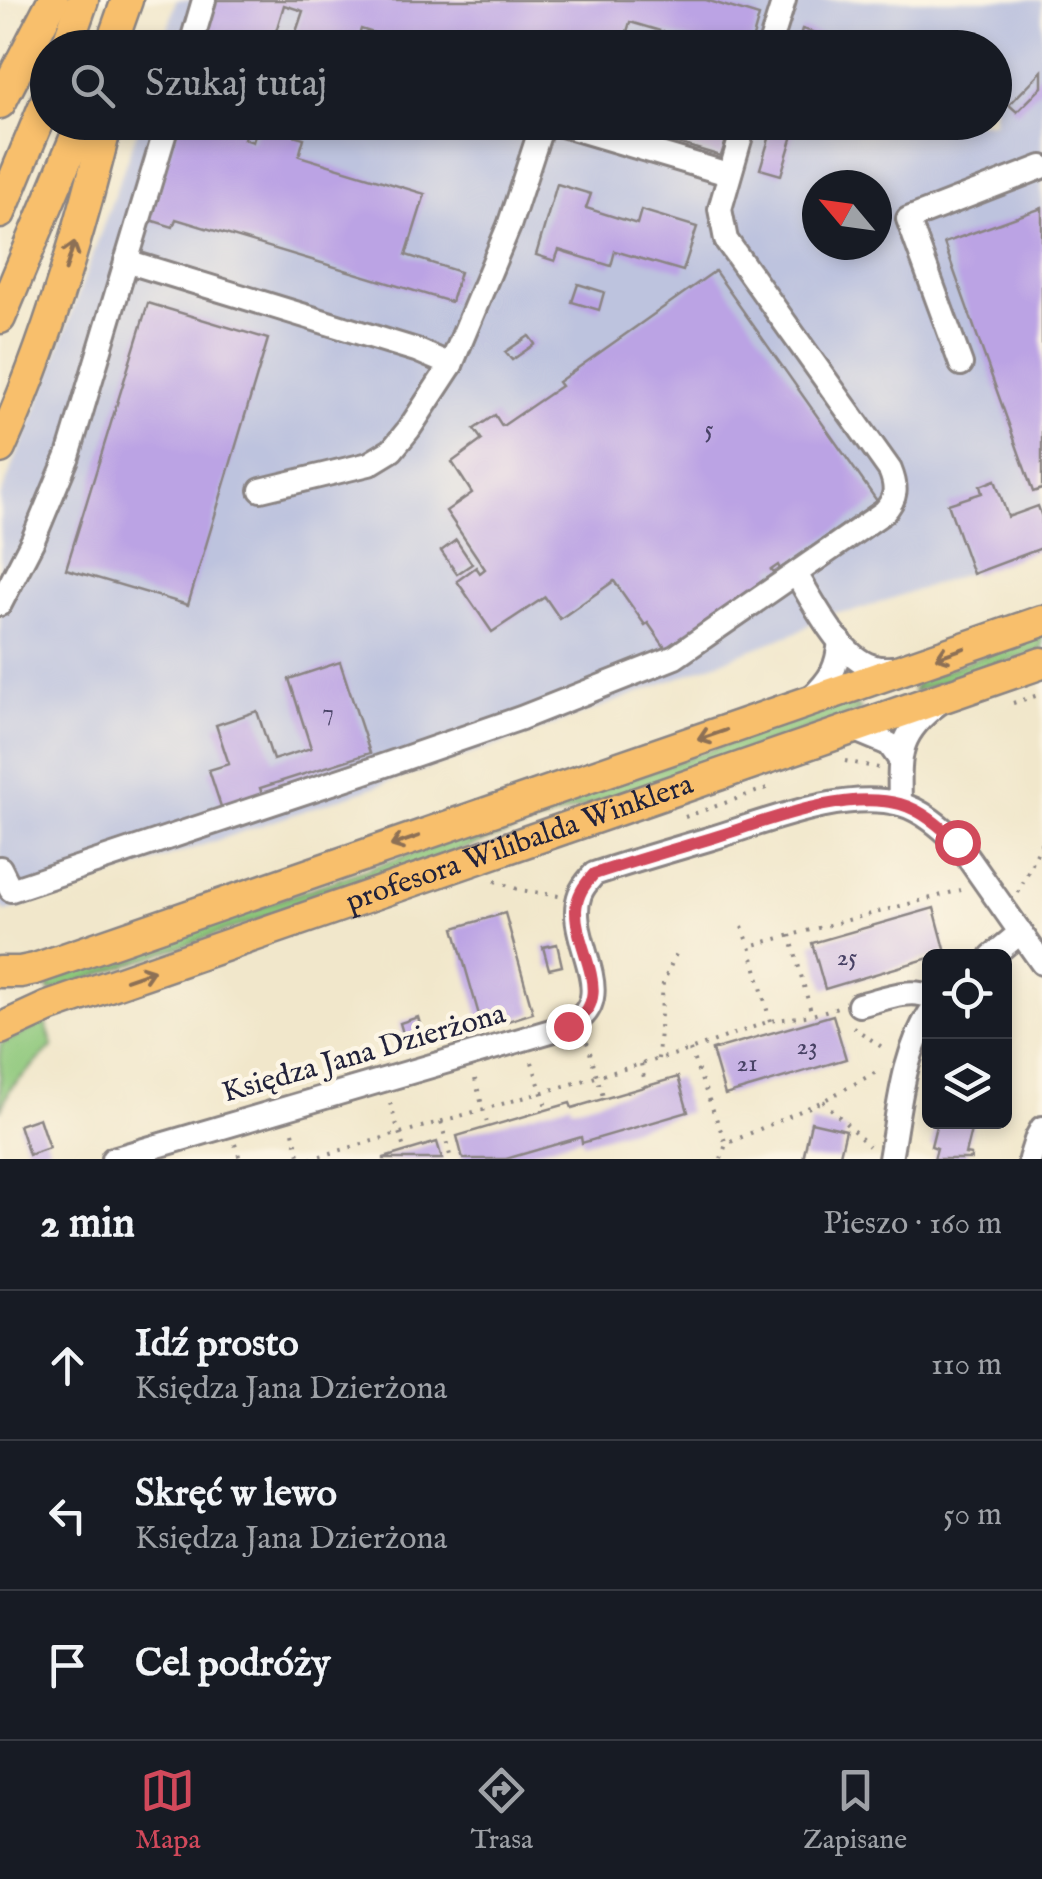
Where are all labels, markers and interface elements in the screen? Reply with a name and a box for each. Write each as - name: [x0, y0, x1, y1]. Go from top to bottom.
- search box: [30, 30, 1012, 140]
- icon: search: [65, 58, 120, 113]
- text: Szukaj tutaj: [145, 61, 327, 109]
- north arrow: [802, 170, 892, 260]
- one-way arrow: [62, 241, 80, 272]
- house number: 5: [704, 414, 714, 446]
- one-way arrow: [935, 645, 966, 663]
- house number: 7: [322, 697, 334, 729]
- one-way arrow: [698, 727, 729, 745]
- street label: profesora Wilibalda Winklera: [341, 766, 698, 921]
- route start: [935, 820, 981, 866]
- one-way arrow: [391, 833, 422, 851]
- house number: 25: [837, 942, 857, 974]
- map controls: [922, 949, 1012, 1129]
- button: locate: [922, 949, 1012, 1039]
- one-way arrow: [123, 965, 154, 983]
- street label: Księdza Jana Dzierżona: [218, 995, 510, 1113]
- route end: [546, 1004, 592, 1050]
- house number: 23: [796, 1031, 818, 1063]
- button: layers: [922, 1039, 1012, 1129]
- house number: 21: [736, 1048, 758, 1080]
- text: 2 min: [40, 1198, 135, 1251]
- text: Pieszo · 160 m: [823, 1204, 1002, 1245]
- text: Idź prosto: [135, 1321, 299, 1369]
- icon: ahead: [40, 1338, 95, 1393]
- text: 110 m: [931, 1345, 1002, 1386]
- text: Księdza Jana Dzierżona: [135, 1369, 447, 1410]
- text: Skręć w lewo: [135, 1471, 337, 1519]
- icon: left: [40, 1488, 95, 1543]
- text: 50 m: [943, 1495, 1002, 1536]
- text: Księdza Jana Dzierżona: [135, 1519, 447, 1560]
- icon: arrive: [40, 1638, 95, 1693]
- text: Cel podróży: [135, 1641, 330, 1689]
- tab: Mapa: [135, 1763, 201, 1858]
- tab: Trasa: [471, 1763, 533, 1858]
- tab: Zapisane: [803, 1763, 907, 1858]

